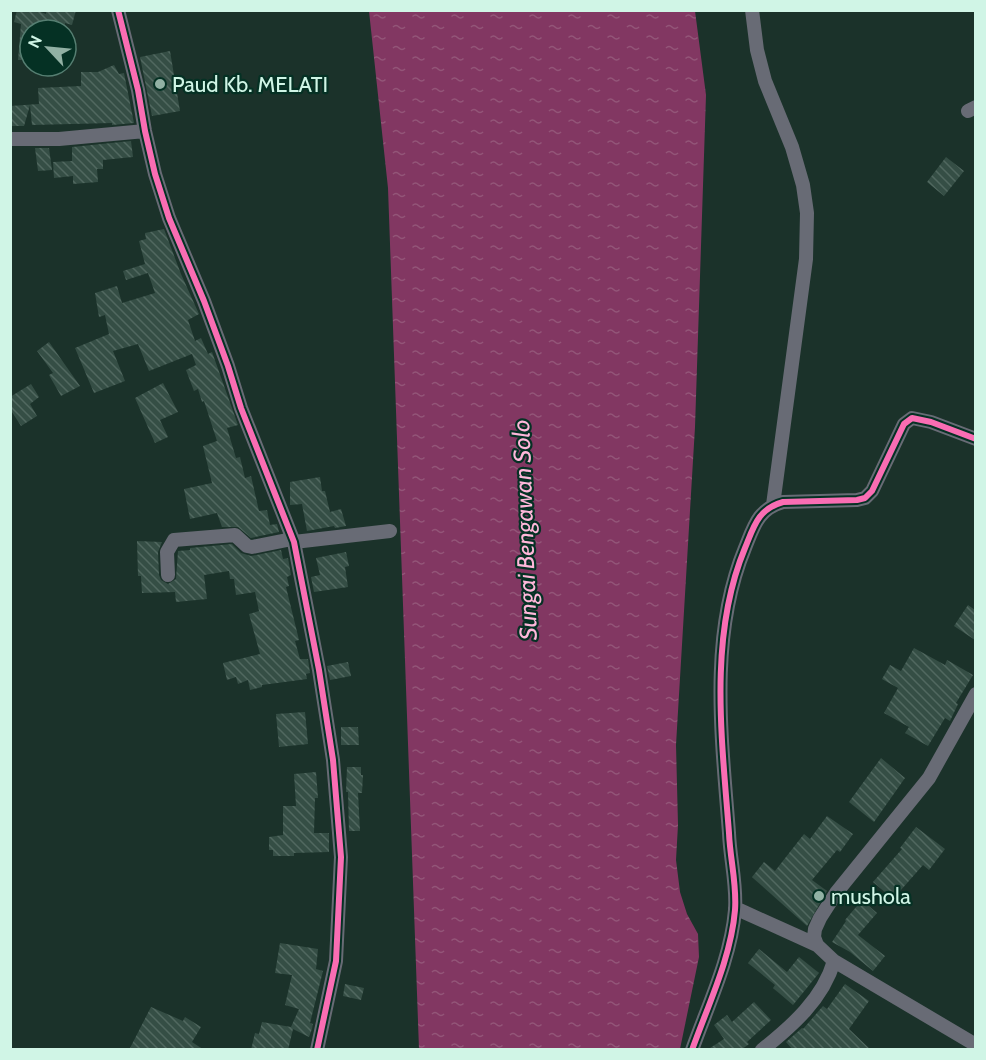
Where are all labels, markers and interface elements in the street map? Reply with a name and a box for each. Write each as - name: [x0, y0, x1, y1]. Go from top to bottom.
- north arrow: [18, 18, 78, 78]
- text: N: [24, 32, 46, 51]
- place label: Paud Kb. MELATI: [172, 71, 328, 98]
- marker: Paud Kb. MELATI: [153, 77, 167, 91]
- water label: Sungai Bengawan Solo: [506, 419, 543, 641]
- place label: mushola: [831, 883, 911, 910]
- marker: mushola: [812, 889, 826, 903]

